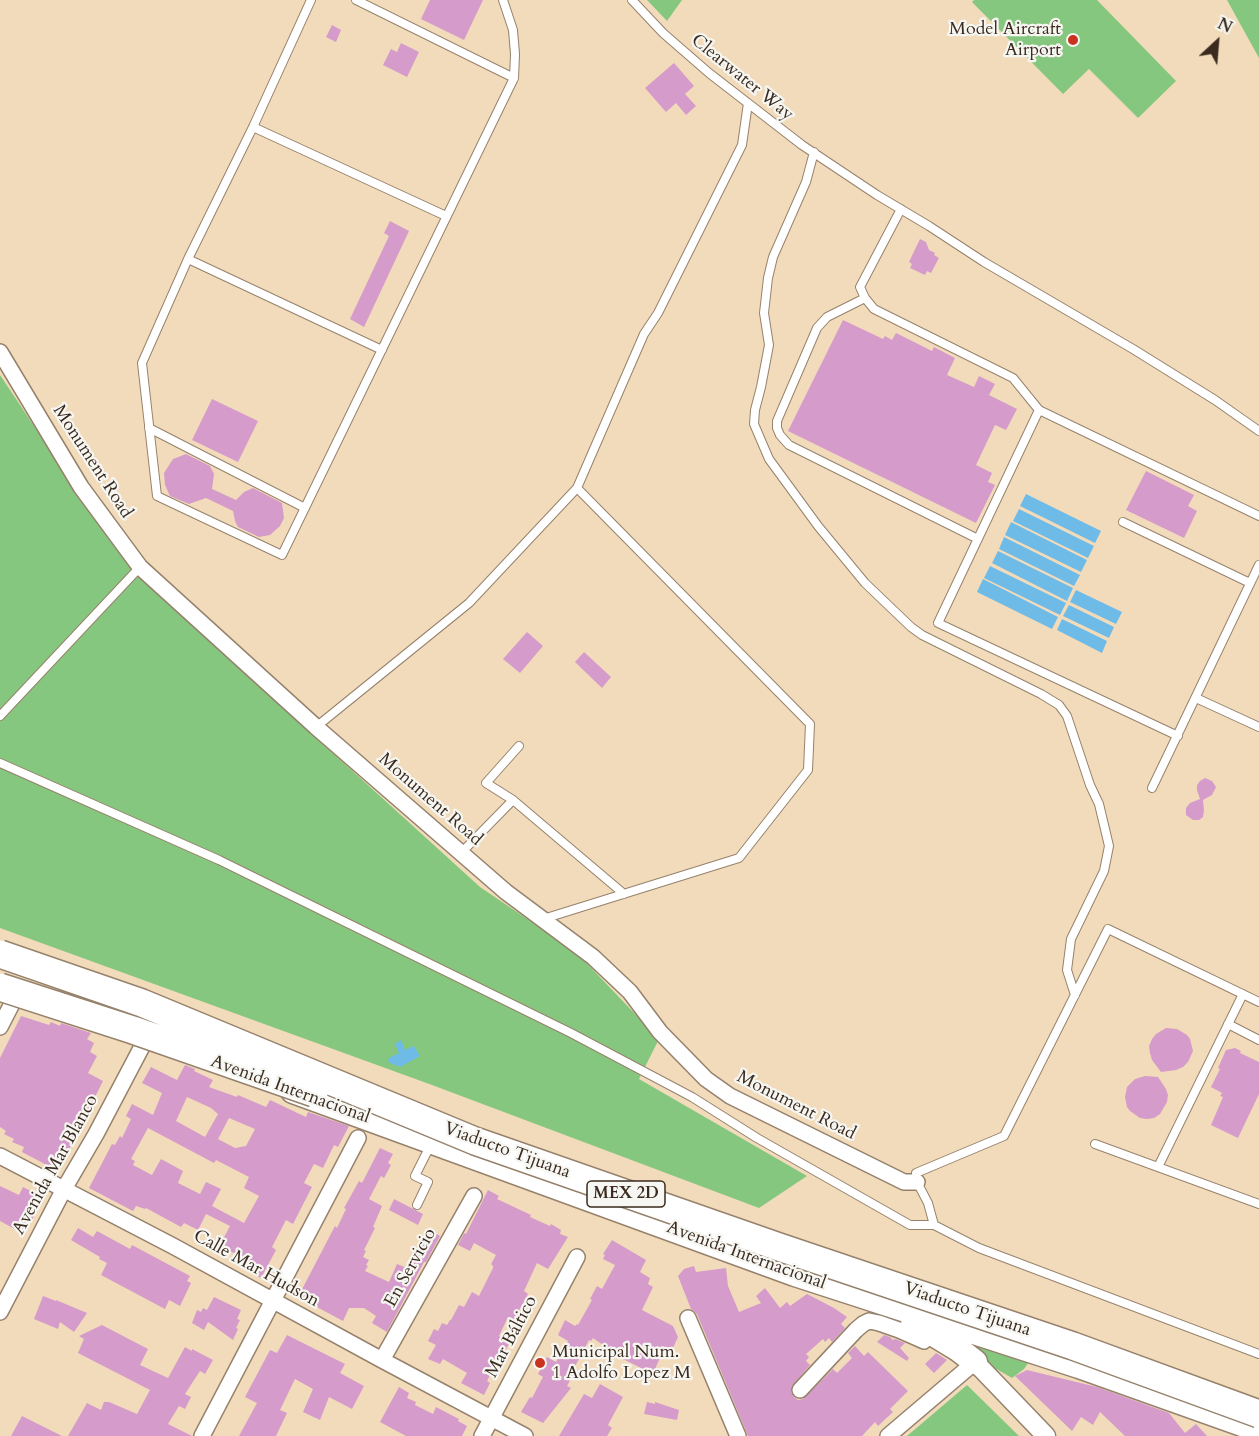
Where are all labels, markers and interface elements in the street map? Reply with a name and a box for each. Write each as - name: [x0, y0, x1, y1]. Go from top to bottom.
- north arrow: [1187, 12, 1247, 72]
- text: N: [1214, 13, 1236, 39]
- place label: Model Aircraft Airport: [949, 19, 1061, 62]
- street label: Clearwater Way: [686, 30, 798, 126]
- marker: Model Aircraft Airport: [1066, 33, 1080, 47]
- street label: Monument Road: [47, 401, 137, 523]
- street label: Monument Road: [374, 749, 486, 851]
- street label: Avenida Internacional: [207, 1051, 373, 1129]
- street label: Monument Road: [733, 1067, 859, 1145]
- street label: Avenida Mar Blanco: [9, 1091, 103, 1239]
- street label: Viaducto Tijuana: [441, 1118, 573, 1184]
- road number: MEX 2D: [587, 1181, 665, 1207]
- street label: Avenida Internacional: [663, 1217, 829, 1295]
- street label: En Servicio: [380, 1225, 442, 1311]
- street label: Calle Mar Hudson: [189, 1226, 323, 1312]
- street label: Viaducto Tijuana: [901, 1278, 1033, 1342]
- street label: Mar Báltico: [481, 1292, 543, 1382]
- place label: Municipal Num. 1 Adolfo Lopez M: [552, 1342, 691, 1384]
- marker: Municipal Num. 1 Adolfo Lopez M: [533, 1356, 547, 1370]

